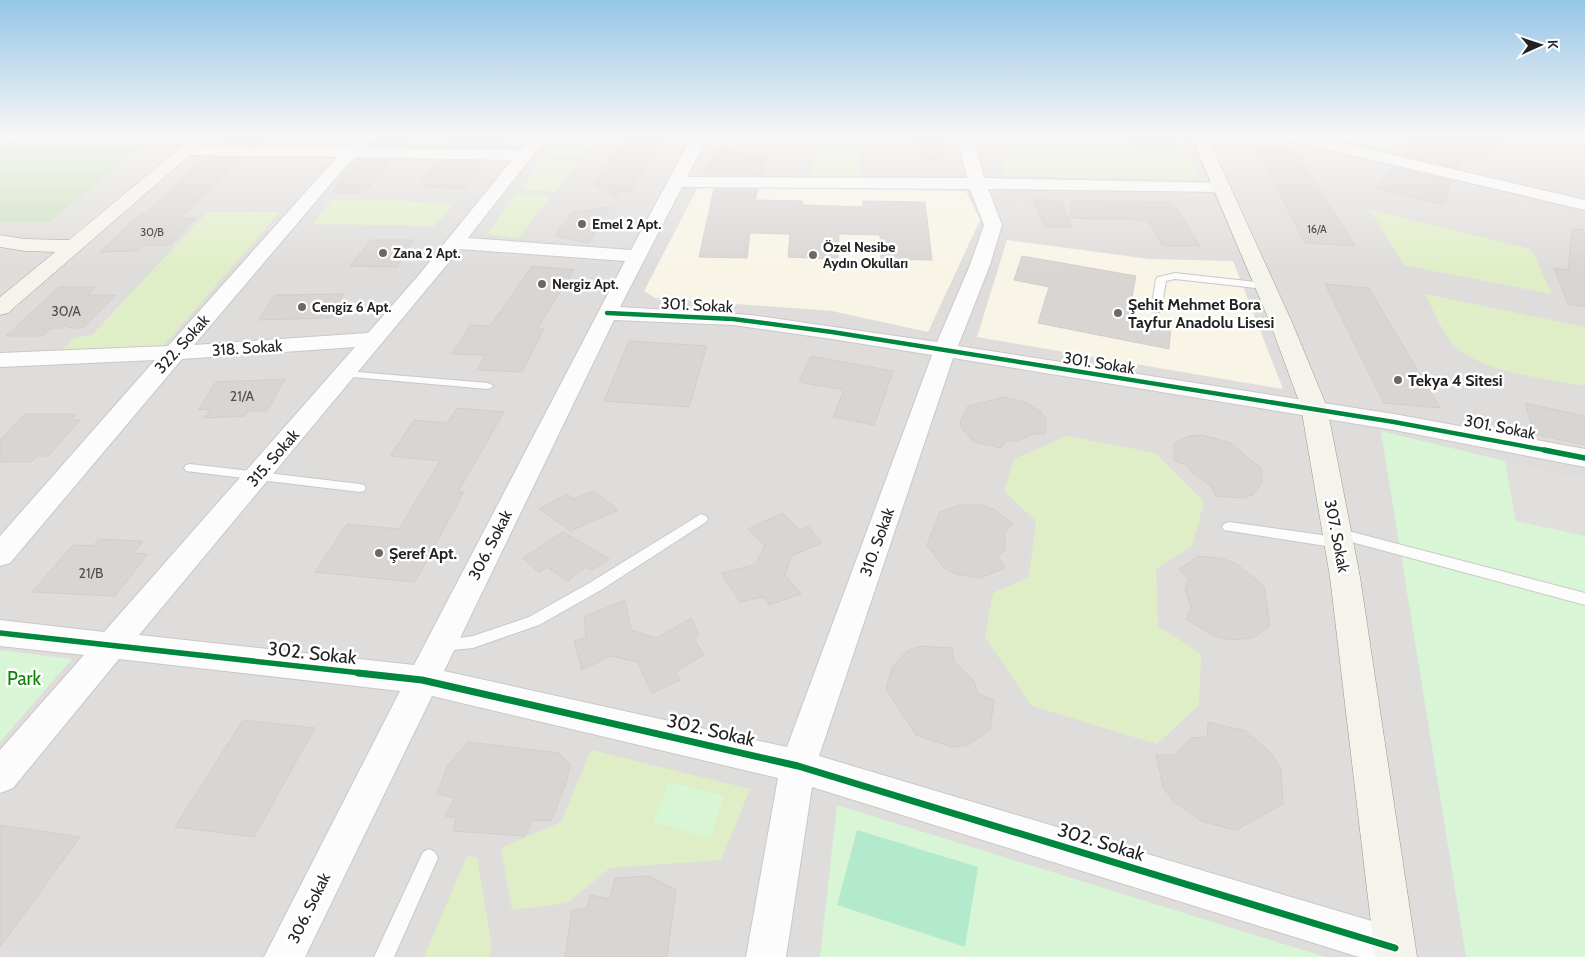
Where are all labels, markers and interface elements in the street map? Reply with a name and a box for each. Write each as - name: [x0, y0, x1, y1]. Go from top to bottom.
- north arrow: [1515, 20, 1565, 70]
- text: K: [1544, 39, 1562, 49]
- place label: Emel 2 Apt.: [592, 215, 661, 233]
- marker: Emel 2 Apt.: [576, 218, 588, 230]
- house number: 16/A: [1307, 222, 1327, 236]
- house number: 30/B: [140, 225, 164, 239]
- place label: Özel Nesibe Aydın Okulları: [823, 238, 908, 272]
- place label: Zana 2 Apt.: [393, 244, 461, 262]
- marker: Zana 2 Apt.: [377, 247, 389, 259]
- marker: Özel Nesibe Aydın Okulları: [807, 249, 819, 261]
- place label: Nergiz Apt.: [552, 275, 619, 293]
- marker: Nergiz Apt.: [536, 278, 548, 290]
- street label: 301. Sokak: [661, 294, 734, 316]
- place label: Şehit Mehmet Bora Tayfur Anadolu Lisesi: [1128, 295, 1274, 332]
- place label: Cengiz 6 Apt.: [312, 298, 391, 316]
- marker: Cengiz 6 Apt.: [296, 301, 308, 313]
- house number: 30/A: [51, 302, 81, 320]
- marker: Şehit Mehmet Bora Tayfur Anadolu Lisesi: [1112, 307, 1124, 319]
- street label: 322. Sokak: [151, 310, 214, 377]
- street label: 318. Sokak: [211, 336, 284, 360]
- street label: 301. Sokak: [1062, 348, 1137, 378]
- place label: Tekya 4 Sitesi: [1408, 371, 1503, 390]
- marker: Tekya 4 Sitesi: [1392, 374, 1404, 386]
- house number: 21/A: [230, 387, 255, 405]
- street label: 301. Sokak: [1463, 411, 1538, 443]
- street label: 315. Sokak: [243, 425, 304, 490]
- street label: 307. Sokak: [1321, 498, 1354, 575]
- street label: 310. Sokak: [856, 504, 898, 579]
- street label: 306. Sokak: [464, 506, 516, 583]
- place label: Şeref Apt.: [389, 544, 457, 563]
- marker: Şeref Apt.: [373, 547, 385, 559]
- house number: 21/B: [79, 564, 103, 582]
- street label: 302. Sokak: [266, 637, 358, 669]
- park label: Park: [7, 667, 42, 690]
- street label: 302. Sokak: [665, 709, 758, 751]
- street label: 302. Sokak: [1055, 818, 1148, 866]
- street label: 306. Sokak: [284, 869, 335, 946]

